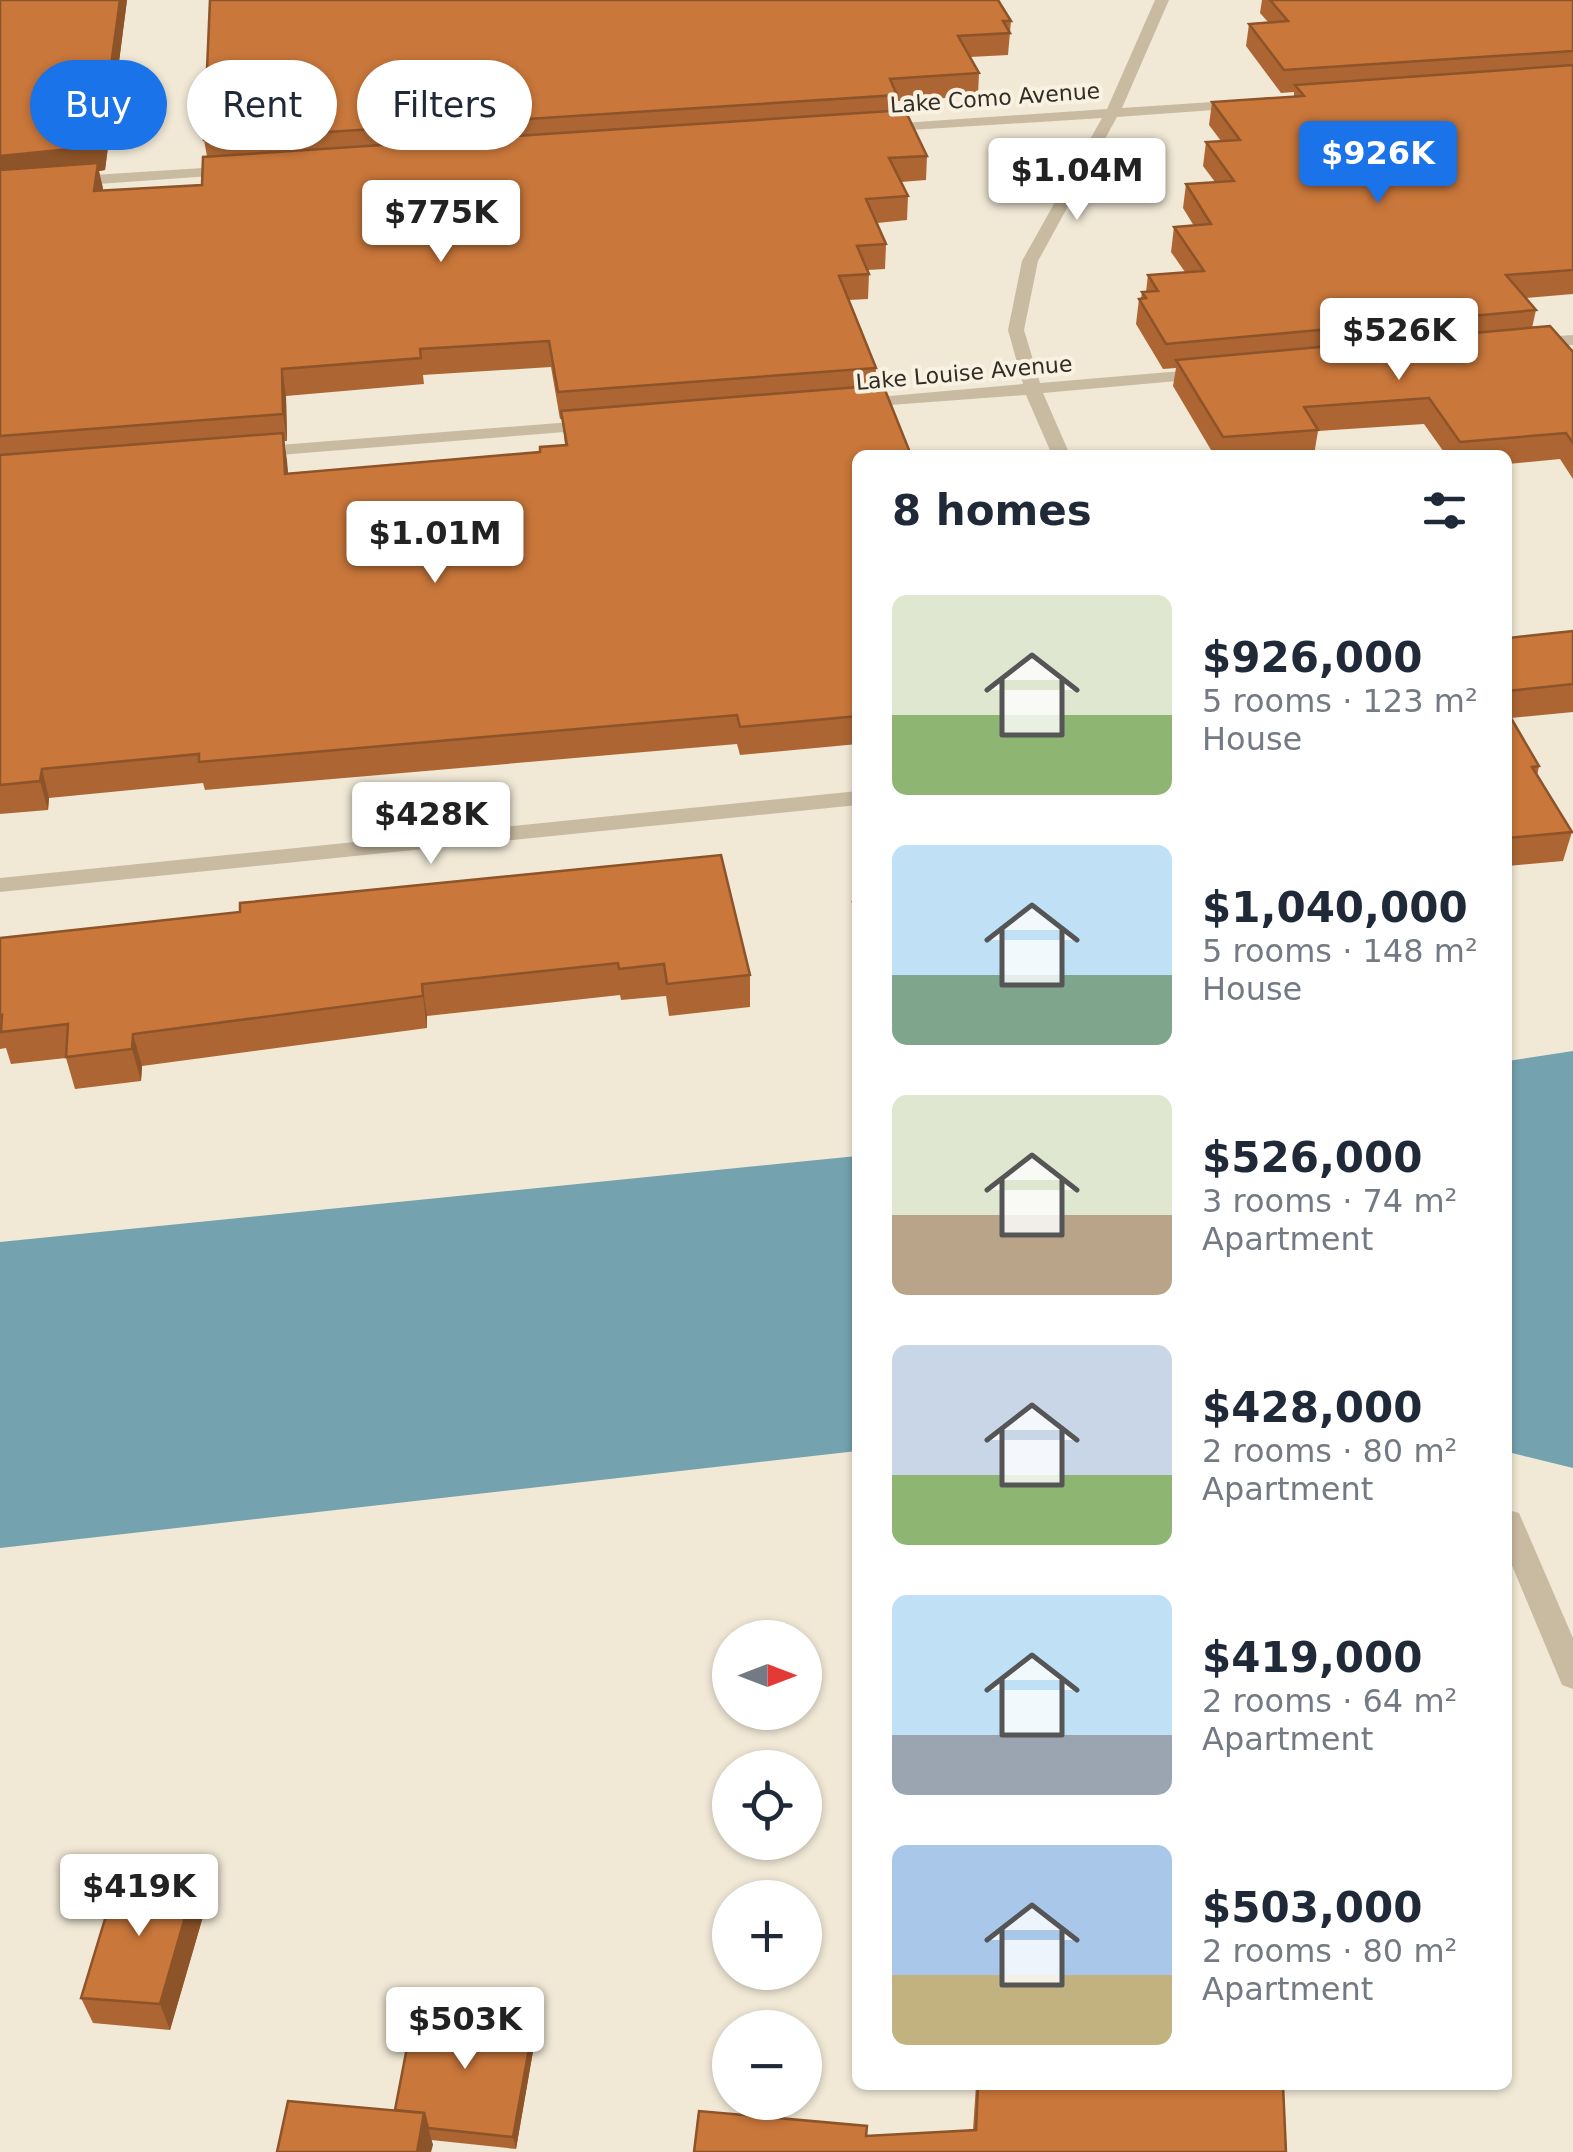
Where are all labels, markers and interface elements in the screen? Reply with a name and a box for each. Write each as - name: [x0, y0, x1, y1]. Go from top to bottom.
- chip: Buy: [30, 60, 167, 150]
- chip: Rent: [187, 60, 337, 150]
- chip: Filters: [357, 60, 532, 150]
- street label: Lake Como Avenue: [889, 78, 1101, 118]
- pin: $926K: [1308, 121, 1448, 206]
- text: $926K: [1321, 134, 1435, 172]
- pin: $1.04M: [996, 138, 1158, 223]
- text: $1.04M: [1010, 151, 1144, 189]
- pin: $775K: [371, 180, 511, 265]
- text: $775K: [384, 193, 498, 231]
- pin: $526K: [1329, 298, 1469, 383]
- text: $526K: [1342, 311, 1456, 349]
- street label: Lake Louise Avenue: [855, 351, 1073, 395]
- icon: filters: [1417, 483, 1472, 538]
- text: 8 homes: [892, 486, 1092, 535]
- pin: $1.01M: [354, 501, 516, 586]
- text: $1.01M: [368, 514, 502, 552]
- text: $926,000: [1202, 633, 1423, 682]
- icon: home: [972, 635, 1092, 755]
- text: 5 rooms · 123 m²: [1202, 682, 1478, 720]
- text: House: [1202, 720, 1302, 758]
- pin: $428K: [361, 782, 501, 867]
- text: $428K: [374, 795, 488, 833]
- text: $1,040,000: [1202, 883, 1468, 932]
- icon: home: [972, 885, 1092, 1005]
- text: 5 rooms · 148 m²: [1202, 932, 1478, 970]
- text: House: [1202, 970, 1302, 1008]
- text: $526,000: [1202, 1133, 1423, 1182]
- icon: home: [972, 1135, 1092, 1255]
- text: 3 rooms · 74 m²: [1202, 1182, 1457, 1220]
- text: Apartment: [1202, 1220, 1373, 1258]
- text: $428,000: [1202, 1383, 1423, 1432]
- icon: home: [972, 1385, 1092, 1505]
- text: 2 rooms · 80 m²: [1202, 1432, 1457, 1470]
- text: Apartment: [1202, 1470, 1373, 1508]
- north arrow: [712, 1620, 822, 1730]
- map controls: [712, 1620, 822, 2120]
- text: $419,000: [1202, 1633, 1423, 1682]
- icon: home: [972, 1635, 1092, 1755]
- text: 2 rooms · 64 m²: [1202, 1682, 1457, 1720]
- text: Apartment: [1202, 1720, 1373, 1758]
- button: locate: [712, 1750, 822, 1860]
- pin: $419K: [69, 1854, 209, 1939]
- text: $419K: [82, 1867, 196, 1905]
- button: +: [712, 1880, 822, 1990]
- text: $503,000: [1202, 1883, 1423, 1932]
- icon: home: [972, 1885, 1092, 2005]
- text: 2 rooms · 80 m²: [1202, 1932, 1457, 1970]
- text: Apartment: [1202, 1970, 1373, 2008]
- pin: $503K: [395, 1987, 535, 2072]
- text: $503K: [408, 2000, 522, 2038]
- button: −: [712, 2010, 822, 2120]

